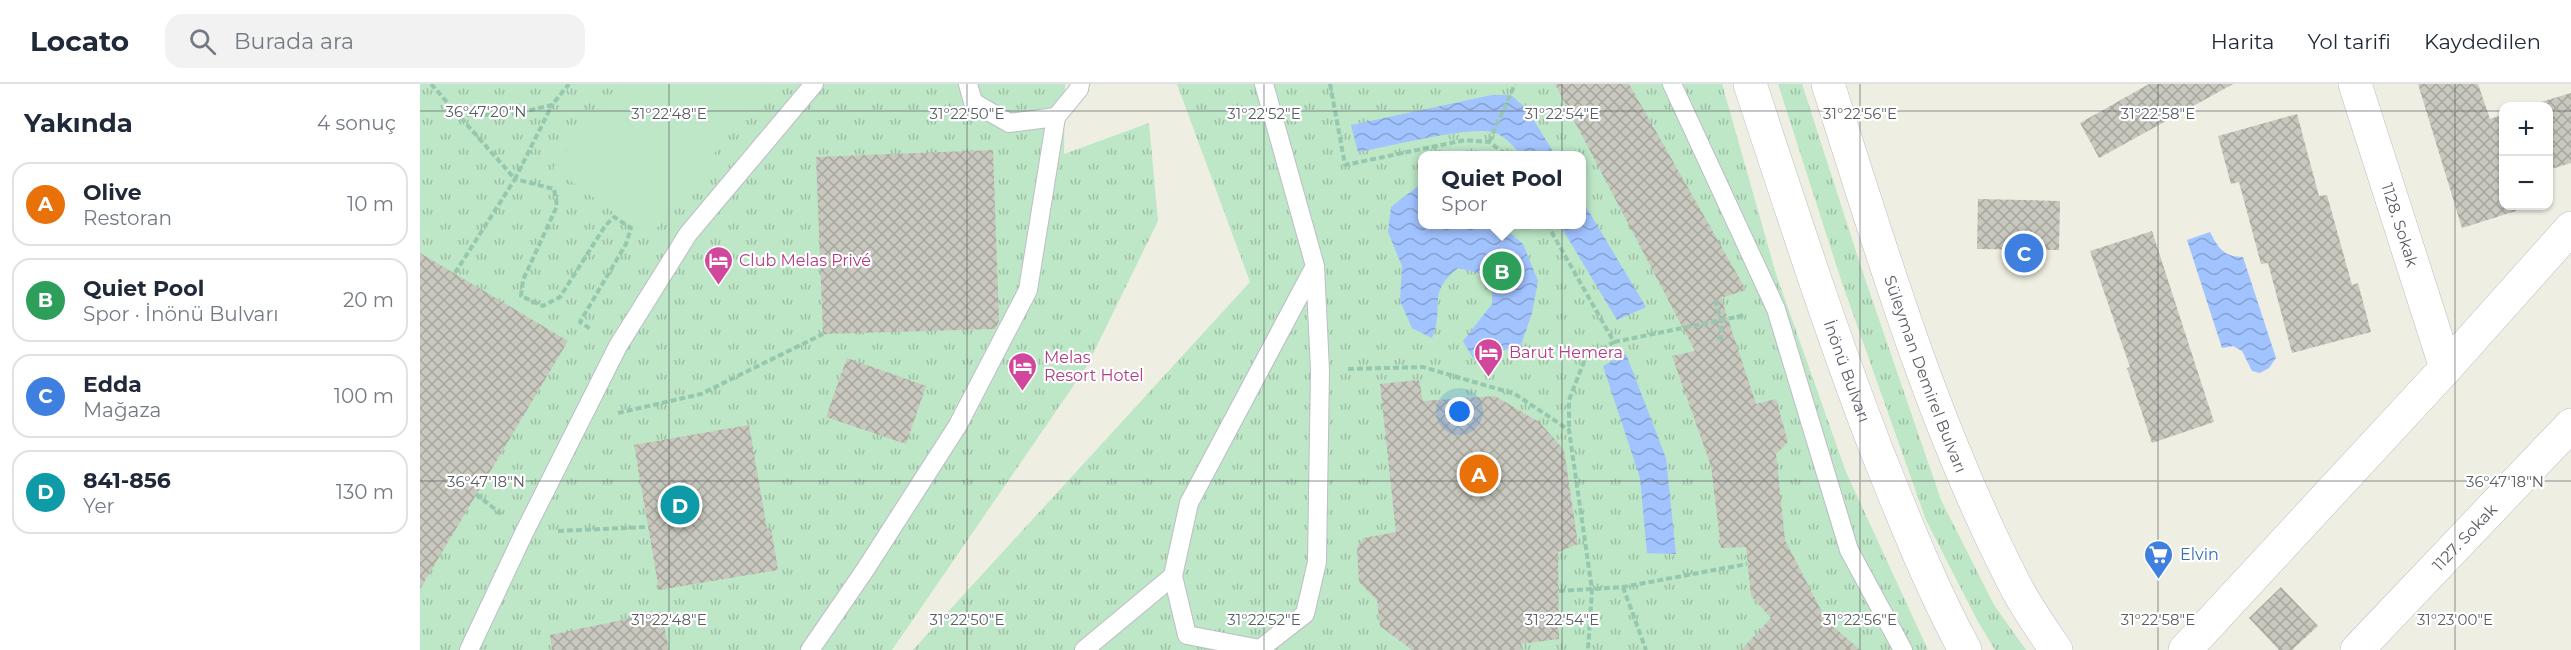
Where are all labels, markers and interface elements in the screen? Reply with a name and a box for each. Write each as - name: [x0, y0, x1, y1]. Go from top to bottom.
- search box: [165, 14, 585, 68]
- text: Locato: [30, 24, 129, 58]
- icon: search: [186, 25, 219, 58]
- text: Burada ara: [234, 28, 354, 55]
- text: Harita: [2211, 29, 2274, 54]
- text: Yol tarifi: [2307, 29, 2391, 54]
- text: Kaydedilen: [2424, 29, 2541, 54]
- text: 36°47'20"N: [445, 102, 527, 121]
- map controls: [2499, 102, 2553, 210]
- button: +: [2499, 102, 2553, 156]
- text: 31°22'48"E: [631, 104, 707, 123]
- text: 31°22'50"E: [930, 104, 1004, 123]
- text: 31°22'52"E: [1227, 104, 1301, 123]
- text: 31°22'54"E: [1525, 104, 1599, 123]
- text: 31°22'56"E: [1823, 104, 1897, 123]
- text: 31°22'58"E: [2121, 104, 2195, 123]
- text: Yakında: [24, 107, 133, 139]
- text: 4 sonuç: [317, 111, 396, 135]
- popup: [1418, 151, 1586, 229]
- button: −: [2499, 156, 2553, 210]
- text: Quiet Pool: [1441, 165, 1563, 192]
- text: Olive: [83, 179, 142, 206]
- street label: 1128. Sokak: [2377, 181, 2422, 270]
- text: A: [38, 192, 53, 216]
- text: 10 m: [347, 192, 394, 216]
- text: Spor: [1441, 192, 1488, 216]
- text: Restoran: [83, 206, 172, 230]
- pin: C: [2004, 230, 2044, 276]
- hotel icon: Club Melas Privé: [702, 244, 734, 286]
- pin: B: [1482, 248, 1522, 294]
- place label: Club Melas Privé: [739, 251, 871, 270]
- street label: Süleyman Demirel Bulvarı: [1880, 273, 1971, 476]
- text: Quiet Pool: [83, 275, 204, 302]
- text: B: [38, 288, 53, 312]
- text: 20 m: [343, 288, 394, 312]
- text: Spor · İnönü Bulvarı: [83, 302, 279, 326]
- street label: İnönü Bulvarı: [1820, 318, 1874, 425]
- hotel icon: Barut Hemera: [1472, 336, 1504, 378]
- place label: Barut Hemera: [1509, 343, 1623, 362]
- place label: Melas Resort Hotel: [1044, 348, 1144, 385]
- hotel icon: Melas Resort Hotel: [1007, 350, 1039, 392]
- text: Edda: [83, 371, 142, 398]
- text: C: [38, 384, 53, 408]
- text: 100 m: [334, 384, 394, 408]
- your location: [1445, 397, 1474, 426]
- text: Mağaza: [83, 398, 161, 422]
- pin: A: [1460, 452, 1498, 496]
- text: 841-856: [83, 467, 171, 494]
- text: 36°47'18"N: [447, 472, 525, 491]
- text: 36°47'18"N: [2466, 472, 2544, 491]
- text: D: [37, 480, 54, 504]
- text: 130 m: [336, 480, 394, 504]
- pin: D: [660, 482, 700, 528]
- text: Yer: [83, 494, 115, 518]
- street label: 1127. Sokak: [2429, 500, 2501, 575]
- supermarket icon: Elvin: [2143, 538, 2175, 580]
- place label: Elvin: [2180, 545, 2219, 564]
- text: 31°22'48"E: [631, 610, 707, 629]
- text: 31°22'50"E: [930, 610, 1004, 629]
- text: 31°22'52"E: [1227, 610, 1301, 629]
- text: 31°22'54"E: [1525, 610, 1599, 629]
- text: 31°22'56"E: [1823, 610, 1897, 629]
- text: 31°22'58"E: [2121, 610, 2195, 629]
- text: 31°23'00"E: [2417, 610, 2493, 629]

